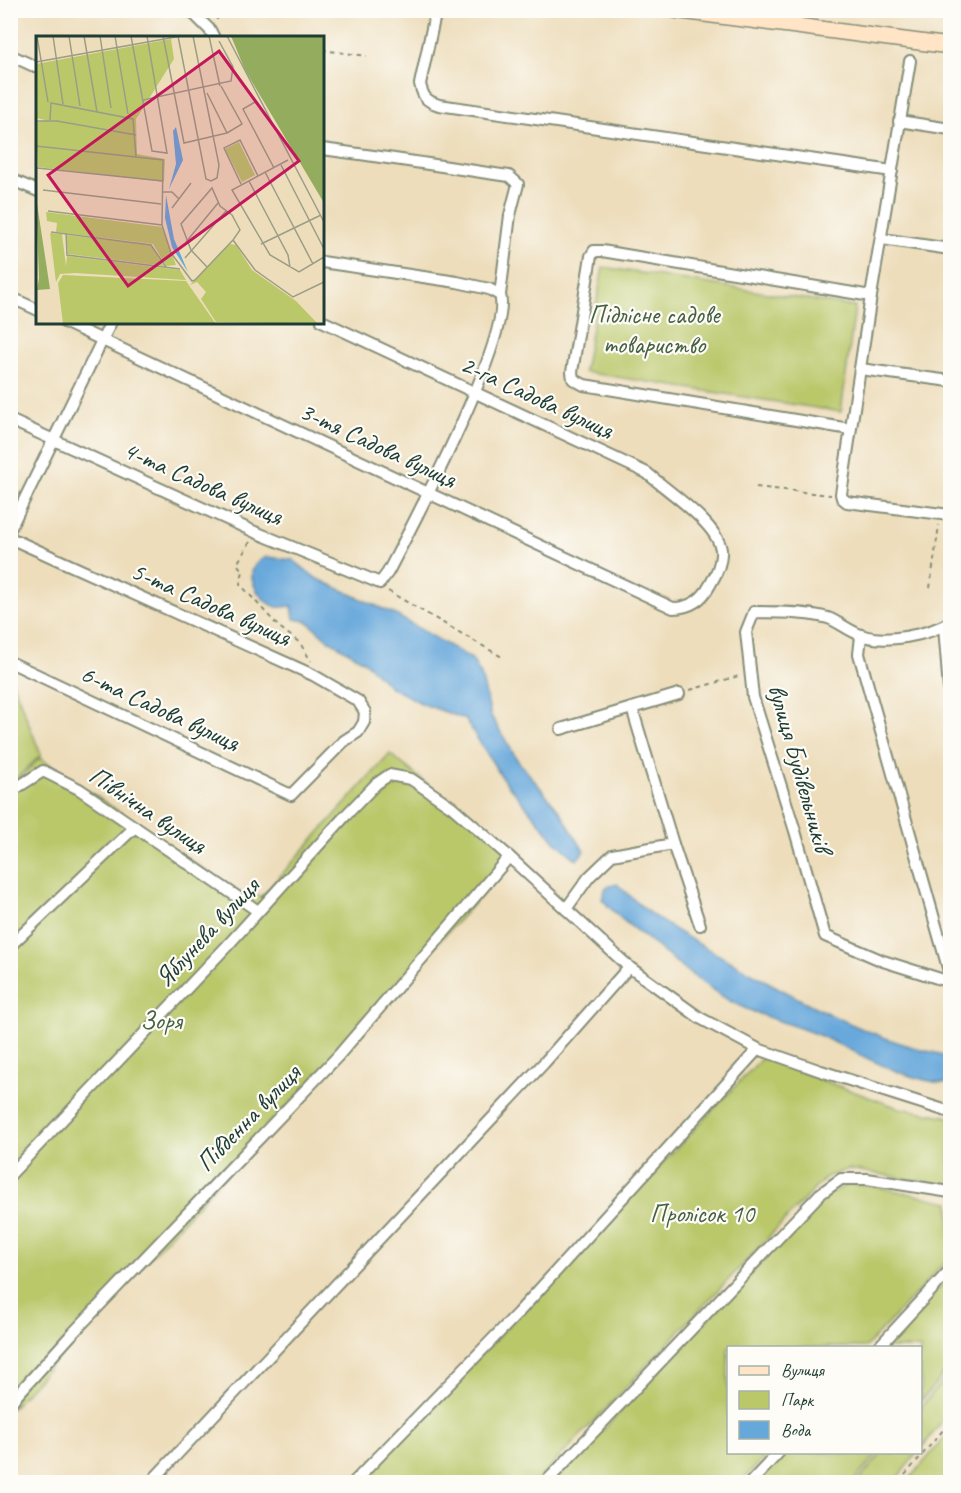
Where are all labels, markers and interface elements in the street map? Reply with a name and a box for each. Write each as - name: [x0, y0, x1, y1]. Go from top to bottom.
- inset map: [36, 36, 324, 324]
- park label: Підлісне садове товариство: [588, 298, 722, 361]
- street label: 2-га Садова вулиця: [455, 347, 620, 447]
- street label: 3-тя Садова вулиця: [294, 394, 463, 496]
- street label: 4-та Садова вулиця: [118, 433, 289, 534]
- street label: 5-та Садова вулиця: [126, 554, 297, 655]
- street label: 6-та Садова вулиця: [75, 657, 246, 760]
- street label: вулиця Будівельників: [760, 680, 841, 862]
- street label: Північна вулиця: [83, 759, 214, 862]
- street label: Яблунева вулиця: [148, 869, 268, 994]
- park label: Зоря: [140, 1004, 184, 1037]
- street label: Південна вулиця: [189, 1056, 309, 1179]
- park label: Пролісок 10: [650, 1197, 756, 1230]
- legend: [727, 1346, 922, 1454]
- text: Вулиця: [781, 1359, 825, 1381]
- text: Парк: [781, 1389, 815, 1411]
- text: Вода: [781, 1419, 812, 1441]

